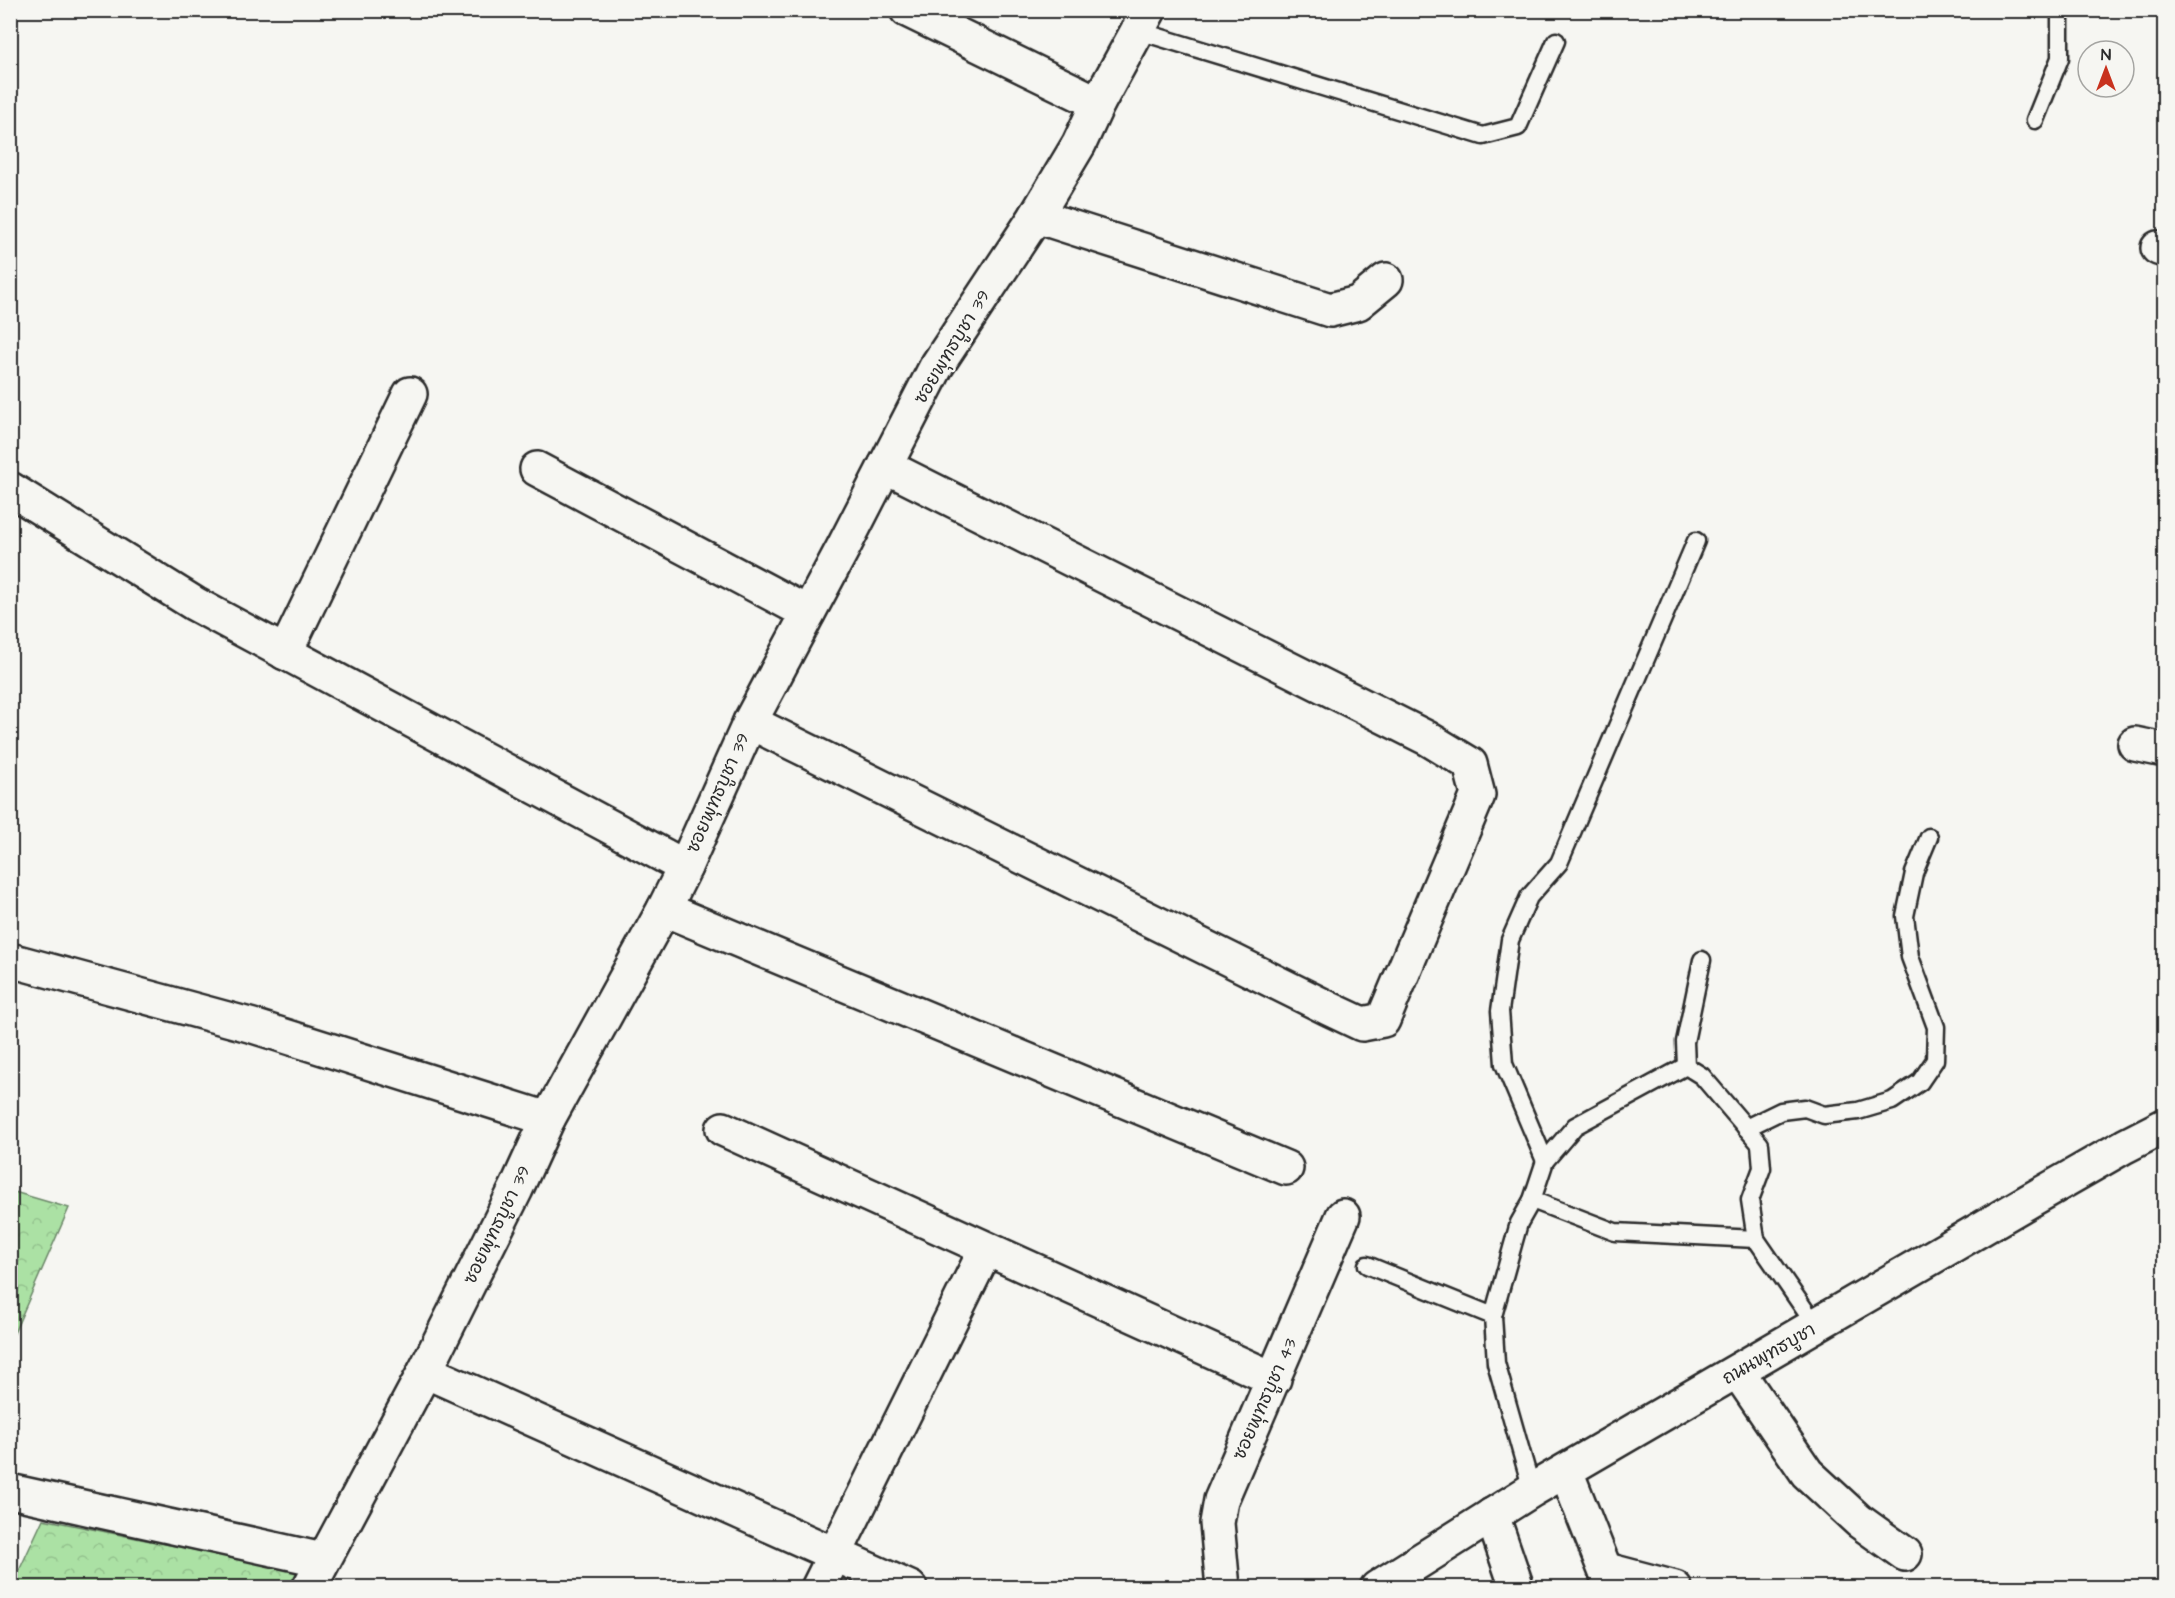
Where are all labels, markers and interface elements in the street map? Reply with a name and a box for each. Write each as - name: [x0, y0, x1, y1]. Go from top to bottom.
- north arrow: [2076, 39, 2136, 99]
- text: N: [2101, 44, 2111, 66]
- street label: ซอยพุทธบูชา 39: [908, 285, 997, 409]
- street label: ซอยพุทธบูชา 39: [680, 729, 757, 857]
- street label: ซอยพุทธบูชา 39: [457, 1162, 537, 1289]
- street label: ถนนพุทธบูชา: [1718, 1317, 1821, 1392]
- street label: ซอยพุทธบูชา 43: [1227, 1334, 1304, 1464]

